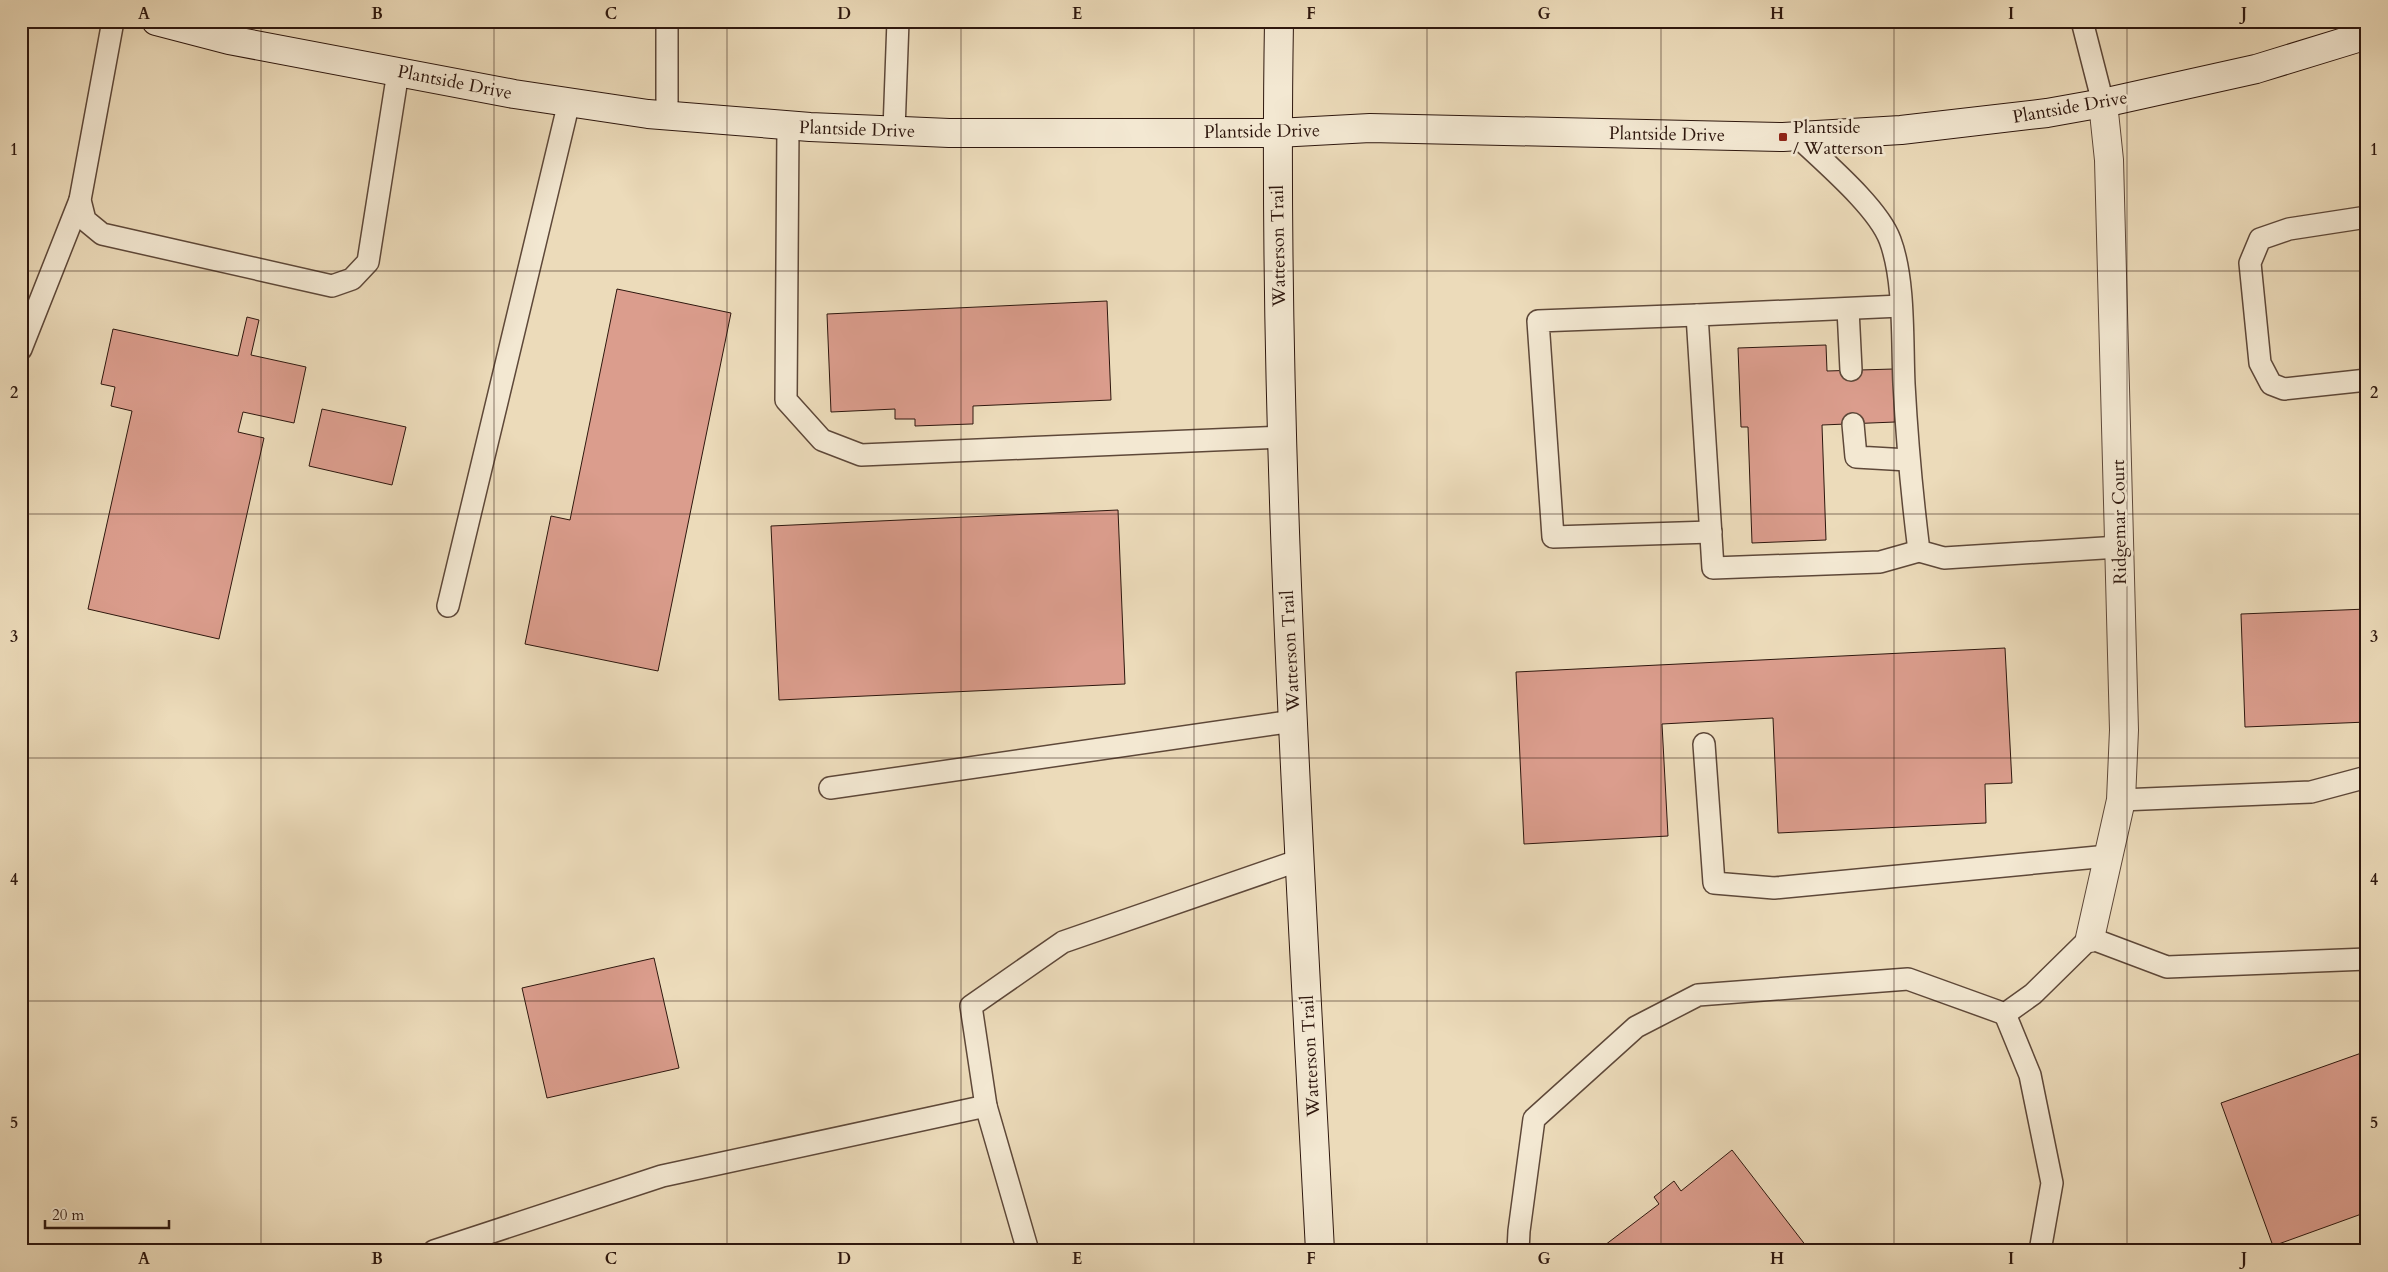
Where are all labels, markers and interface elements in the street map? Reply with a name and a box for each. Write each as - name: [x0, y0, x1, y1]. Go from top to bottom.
- text: A: [138, 3, 150, 25]
- text: B: [371, 3, 383, 25]
- text: C: [605, 3, 617, 25]
- text: D: [837, 3, 851, 25]
- text: E: [1072, 3, 1082, 25]
- text: F: [1306, 3, 1316, 25]
- text: G: [1537, 3, 1551, 25]
- text: H: [1770, 3, 1784, 25]
- text: I: [2008, 3, 2014, 25]
- text: J: [2239, 3, 2247, 25]
- street label: Plantside Drive: [396, 59, 514, 106]
- street label: Plantside Drive: [2011, 85, 2129, 130]
- street label: Plantside Drive: [799, 115, 915, 144]
- place label: Plantside / Watterson: [1793, 115, 1884, 161]
- street label: Plantside Drive: [1204, 118, 1320, 145]
- street label: Plantside Drive: [1609, 121, 1725, 148]
- marker: Plantside / Watterson: [1777, 131, 1789, 143]
- text: 1: [10, 139, 18, 161]
- text: 1: [2370, 139, 2378, 161]
- street label: Watterson Trail: [1265, 184, 1292, 308]
- text: 2: [10, 382, 18, 404]
- text: 2: [2370, 382, 2378, 404]
- street label: Ridgemar Court: [2106, 459, 2133, 585]
- street label: Watterson Trail: [1275, 589, 1306, 713]
- text: 3: [10, 626, 18, 648]
- text: 3: [2370, 626, 2378, 648]
- text: 4: [10, 869, 18, 891]
- text: 4: [2370, 869, 2378, 891]
- street label: Watterson Trail: [1295, 994, 1326, 1118]
- text: 5: [10, 1112, 18, 1134]
- text: 5: [2370, 1112, 2378, 1134]
- scale bar: [45, 1197, 169, 1229]
- text: 20 m: [52, 1205, 84, 1225]
- text: A: [138, 1248, 150, 1270]
- text: B: [371, 1248, 383, 1270]
- text: C: [605, 1248, 617, 1270]
- text: D: [837, 1248, 851, 1270]
- text: E: [1072, 1248, 1082, 1270]
- text: F: [1306, 1248, 1316, 1270]
- text: G: [1537, 1248, 1551, 1270]
- text: H: [1770, 1248, 1784, 1270]
- text: I: [2008, 1248, 2014, 1270]
- text: J: [2239, 1248, 2247, 1270]

